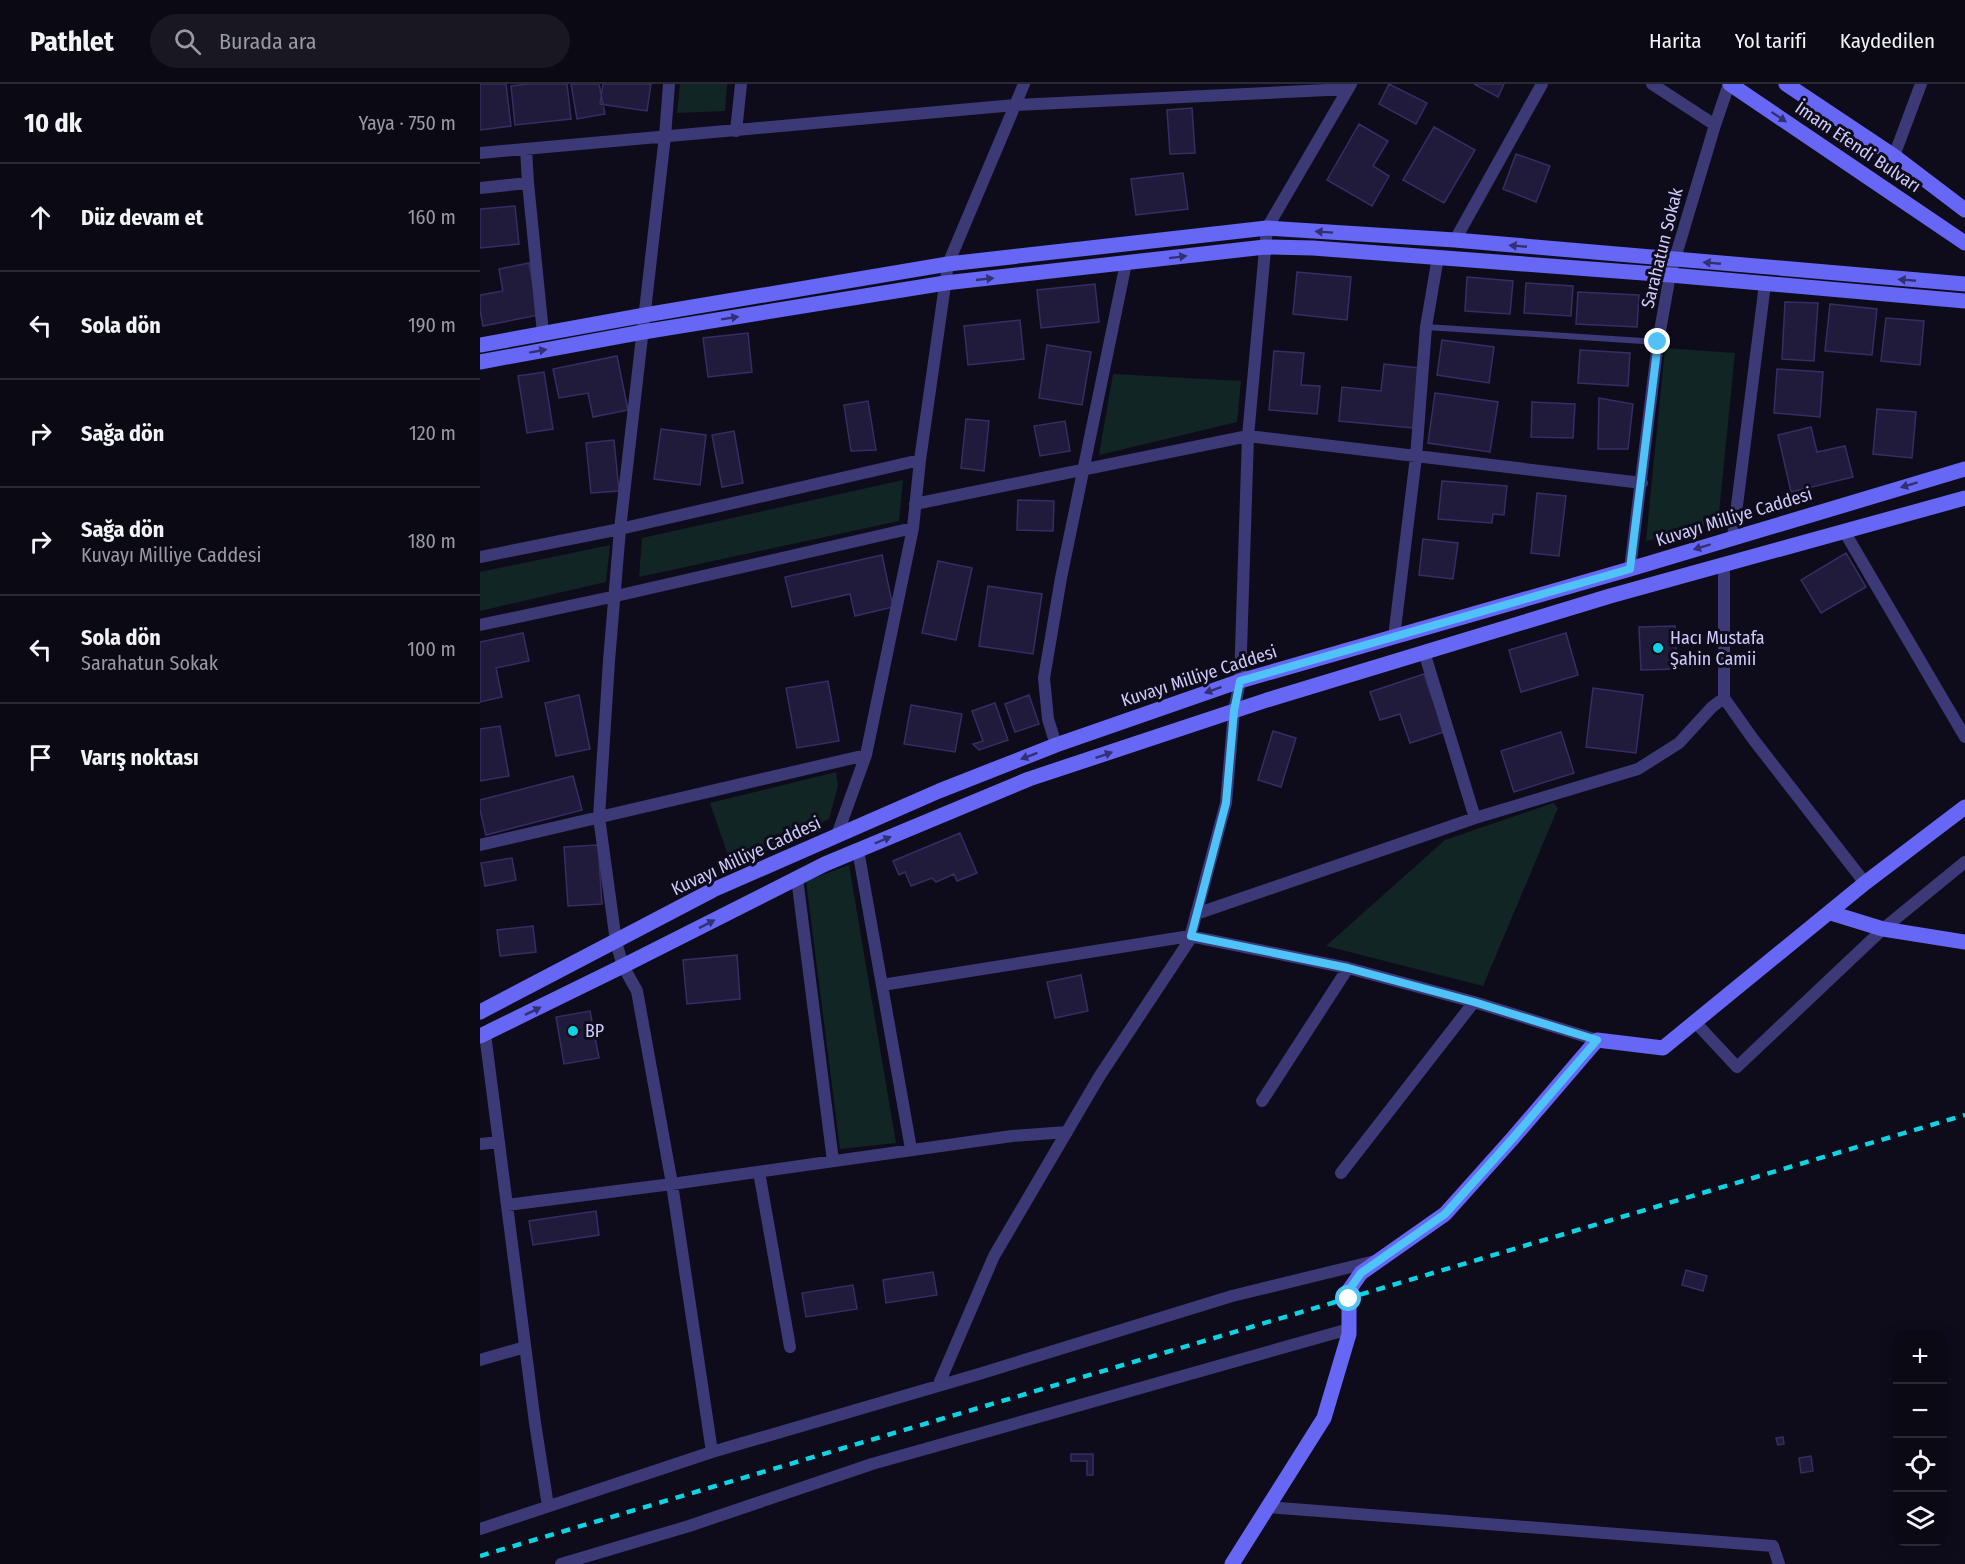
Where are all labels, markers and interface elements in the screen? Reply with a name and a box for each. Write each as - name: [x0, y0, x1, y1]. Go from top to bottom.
- search box: [150, 14, 570, 68]
- text: Pathlet: [30, 25, 114, 58]
- icon: search: [171, 25, 204, 58]
- text: Burada ara: [219, 28, 317, 55]
- text: Harita: [1649, 28, 1702, 54]
- text: Yol tarifi: [1735, 28, 1807, 54]
- text: Kaydedilen: [1840, 28, 1935, 54]
- street label: İmam Efendi Bulvarı: [1791, 97, 1925, 197]
- text: 10 dk: [24, 108, 82, 139]
- text: Yaya · 750 m: [359, 111, 456, 135]
- one-way arrow: [1770, 111, 1786, 123]
- street label: Sarahatun Sokak: [1636, 185, 1688, 311]
- icon: ahead: [24, 201, 57, 234]
- text: Düz devam et: [81, 204, 203, 231]
- text: 160 m: [408, 205, 456, 229]
- one-way arrow: [1314, 227, 1333, 236]
- one-way arrow: [1509, 241, 1528, 251]
- one-way arrow: [1169, 252, 1188, 262]
- one-way arrow: [1703, 258, 1722, 267]
- one-way arrow: [975, 274, 994, 284]
- one-way arrow: [1897, 275, 1916, 285]
- icon: left: [24, 309, 57, 342]
- text: Sola dön: [81, 312, 161, 339]
- text: 190 m: [408, 313, 456, 337]
- one-way arrow: [720, 313, 739, 322]
- route end: [1644, 328, 1670, 354]
- one-way arrow: [528, 346, 547, 355]
- icon: right: [24, 417, 57, 450]
- text: Sağa dön: [81, 420, 164, 447]
- text: 120 m: [409, 421, 456, 445]
- one-way arrow: [1900, 481, 1918, 490]
- street label: Kuvayı Milliye Caddesi: [1653, 483, 1815, 551]
- text: Sağa dön: [81, 516, 164, 543]
- icon: right: [24, 525, 57, 558]
- text: 180 m: [408, 529, 456, 553]
- text: Kuvayı Milliye Caddesi: [81, 543, 262, 567]
- one-way arrow: [1693, 543, 1711, 552]
- text: Sola dön: [81, 624, 161, 651]
- place label: Hacı Mustafa Şahin Camii: [1670, 627, 1765, 670]
- icon: left: [24, 633, 57, 666]
- text: 100 m: [407, 637, 456, 661]
- street label: Kuvayı Milliye Caddesi: [1118, 640, 1280, 712]
- marker: Hacı Mustafa Şahin Camii: [1651, 641, 1665, 655]
- text: Sarahatun Sokak: [81, 651, 218, 675]
- one-way arrow: [1203, 686, 1221, 696]
- icon: arrive: [24, 741, 57, 774]
- text: Varış noktası: [81, 744, 199, 771]
- one-way arrow: [1095, 749, 1113, 759]
- one-way arrow: [1020, 752, 1038, 761]
- street label: Kuvayı Milliye Caddesi: [668, 812, 824, 900]
- one-way arrow: [874, 835, 892, 844]
- one-way arrow: [699, 919, 716, 928]
- one-way arrow: [524, 1006, 541, 1015]
- place label: BP: [585, 1020, 604, 1042]
- marker: BP: [566, 1024, 580, 1038]
- route start: [1335, 1285, 1361, 1311]
- map controls: [1893, 1330, 1947, 1546]
- button: +: [1893, 1330, 1947, 1384]
- button: −: [1893, 1384, 1947, 1438]
- button: locate: [1893, 1438, 1947, 1492]
- button: layers: [1893, 1492, 1947, 1546]

